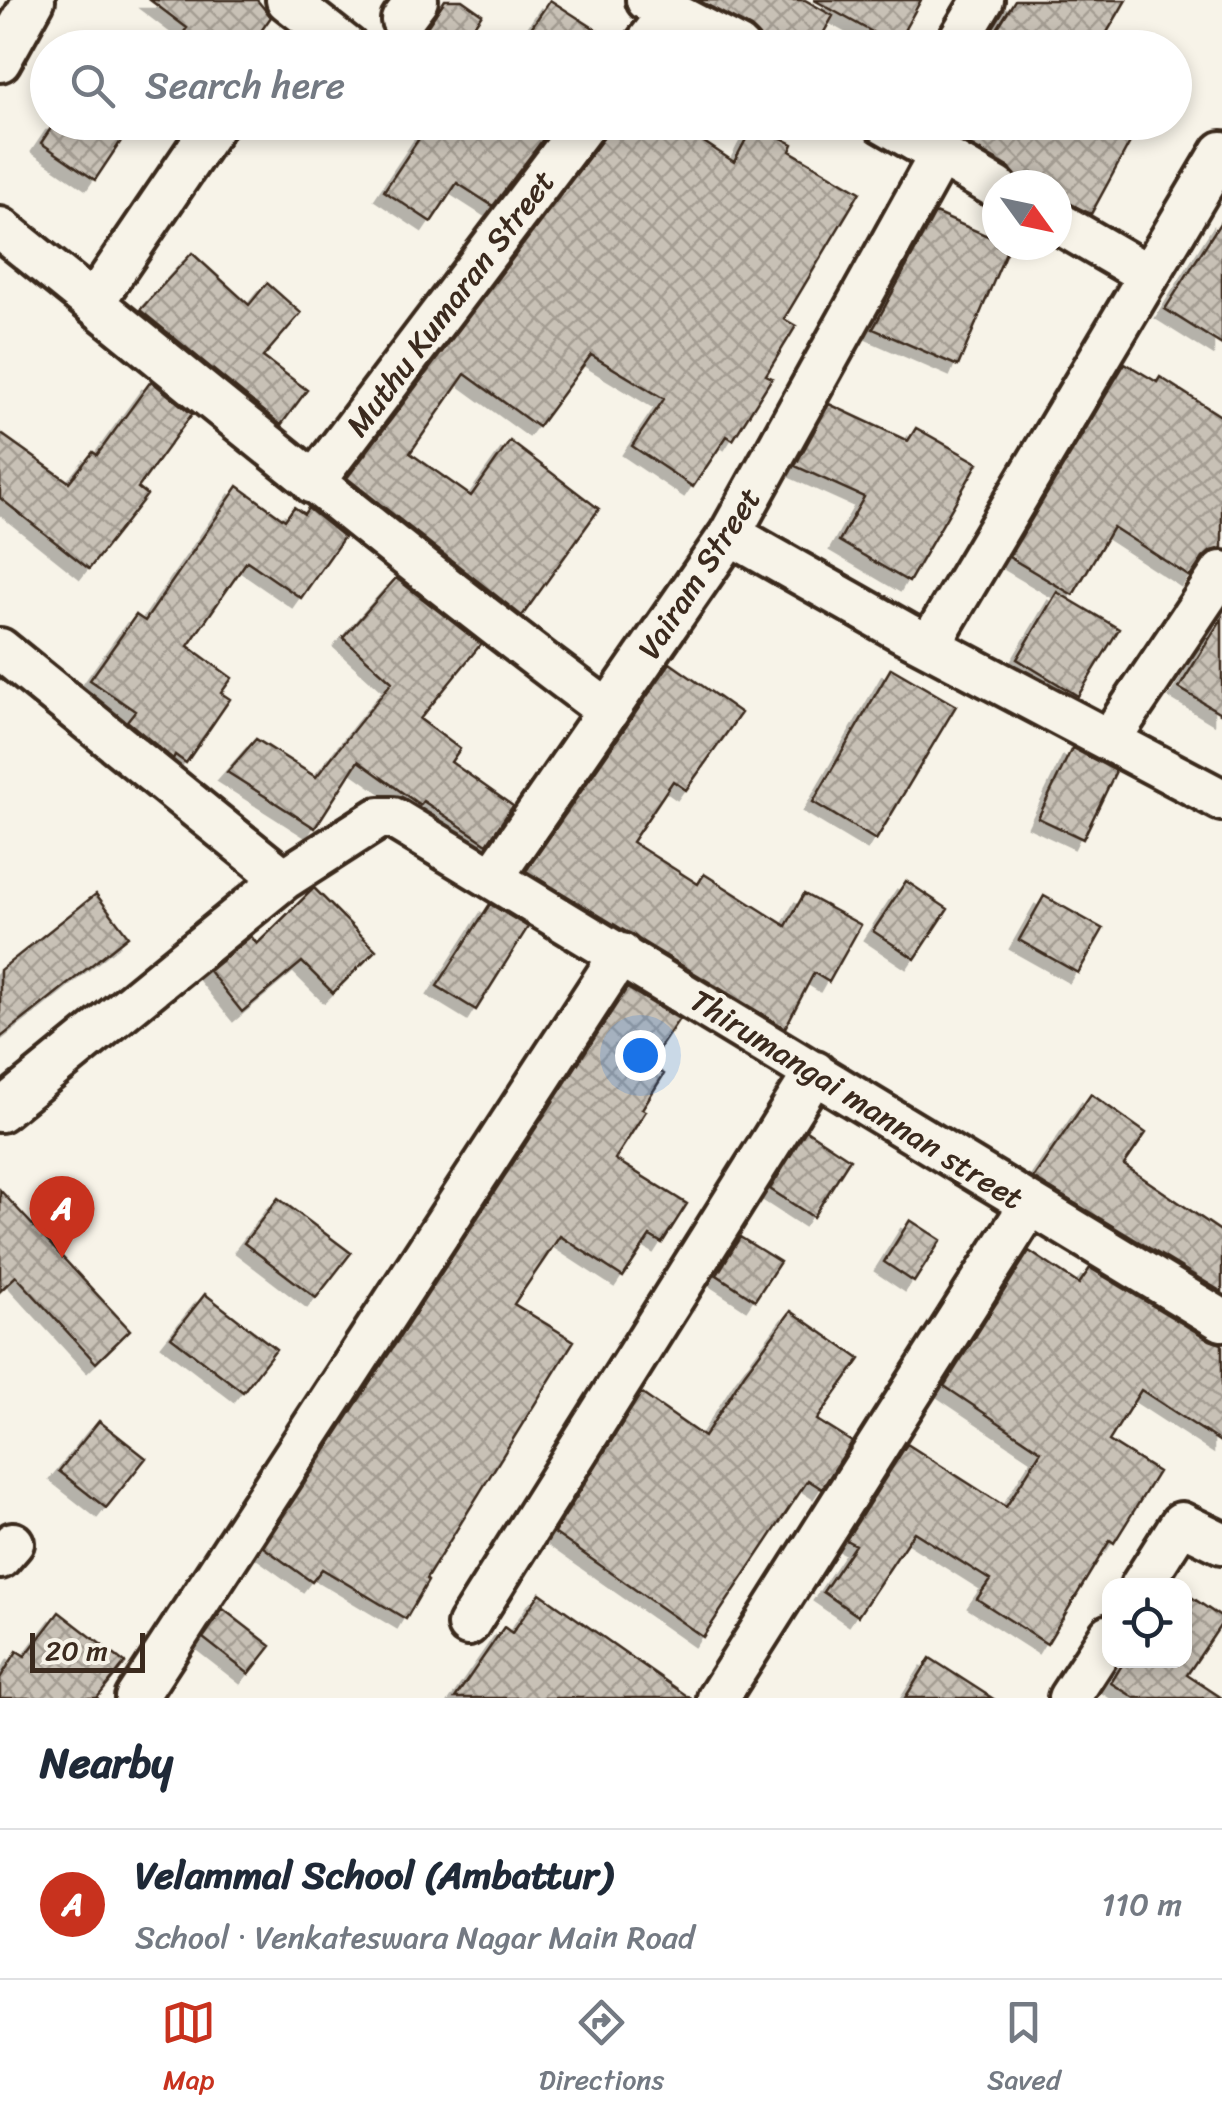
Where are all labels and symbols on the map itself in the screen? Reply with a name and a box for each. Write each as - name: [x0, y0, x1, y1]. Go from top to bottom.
- street label: Muthu Kumaran Street: [330, 157, 570, 450]
- north arrow: [982, 170, 1072, 260]
- street label: Vairam Street: [622, 475, 777, 671]
- street label: Thirumangai mannan street: [678, 973, 1035, 1226]
- your location: [615, 1030, 666, 1081]
- pin: A: [30, 1176, 94, 1258]
- scale bar: [30, 1628, 145, 1672]

